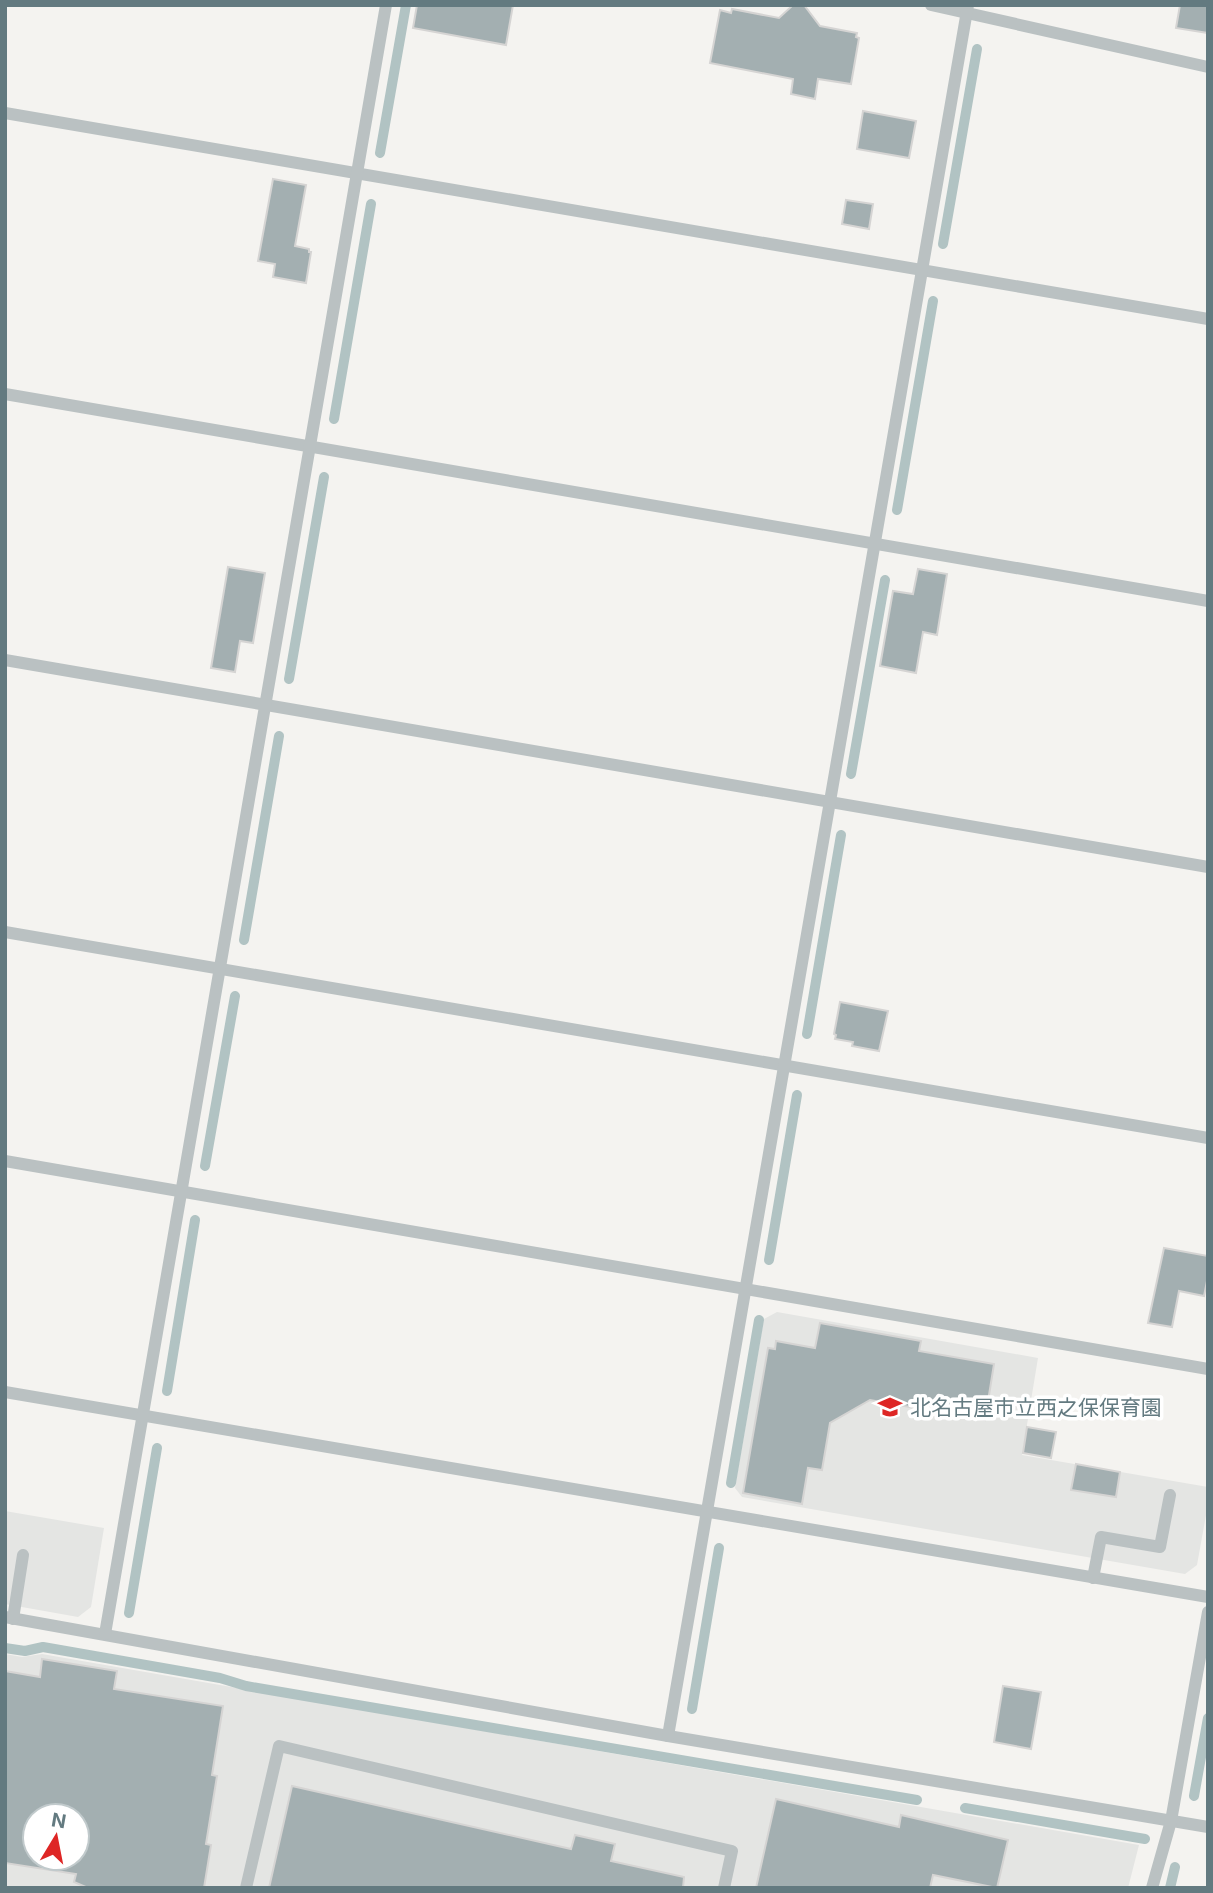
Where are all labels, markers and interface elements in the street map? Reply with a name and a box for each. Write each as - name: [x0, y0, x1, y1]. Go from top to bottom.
- school or university icon: 北名古屋市立西之保保育園: [876, 1393, 904, 1421]
- place label: 北名古屋市立西之保保育園: [910, 1395, 1162, 1420]
- north arrow: [21, 1802, 91, 1872]
- text: N: [50, 1808, 68, 1833]

